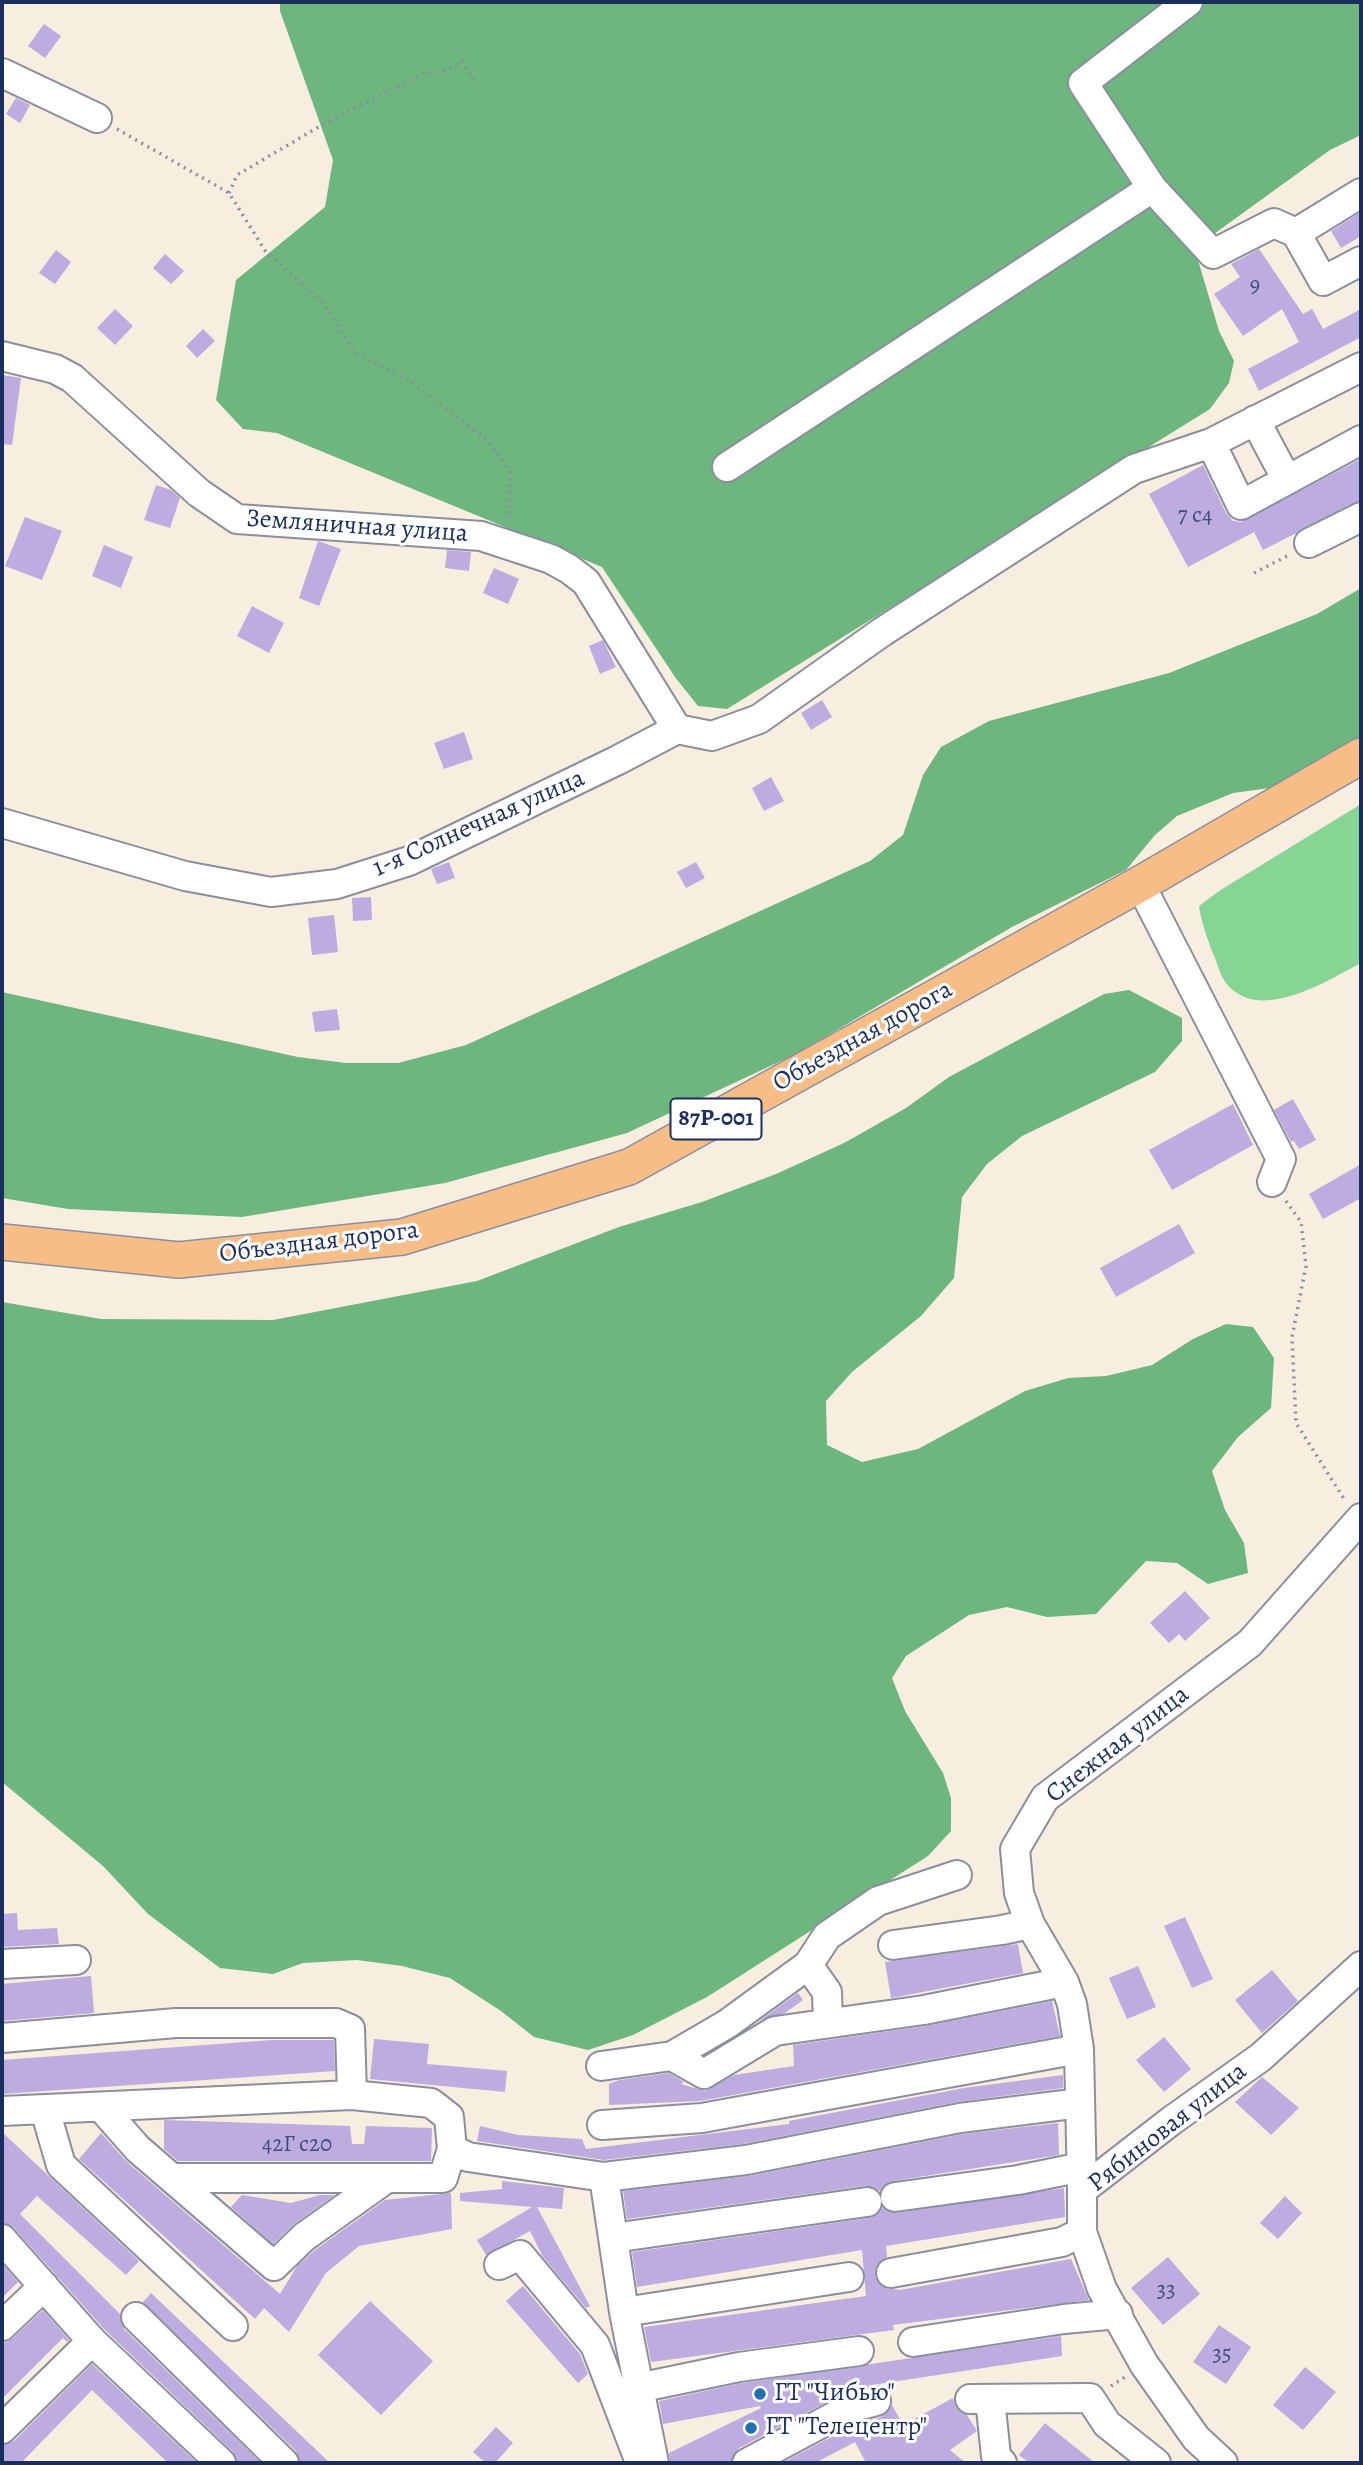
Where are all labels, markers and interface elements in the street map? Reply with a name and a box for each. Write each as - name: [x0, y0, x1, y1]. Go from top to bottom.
- house number: 9: [1250, 272, 1260, 300]
- house number: 7 с4: [1178, 502, 1212, 530]
- street label: Земляничная улица: [245, 504, 469, 550]
- street label: 1-я Солнечная улица: [368, 763, 590, 885]
- street label: Объездная дорога: [768, 975, 958, 1099]
- road number: 87Р-001: [670, 1098, 762, 1140]
- street label: Объездная дорога: [218, 1215, 420, 1271]
- street label: Снежная улица: [1040, 1679, 1196, 1811]
- street label: Рябиновая улица: [1083, 2056, 1253, 2200]
- house number: 42Г с20: [262, 2131, 332, 2159]
- house number: 33: [1156, 2277, 1176, 2305]
- house number: 35: [1212, 2341, 1232, 2369]
- place label: ГТ "Чибью": [774, 2378, 895, 2410]
- marker: ГТ "Чибью": [752, 2386, 768, 2402]
- place label: ГТ "Телецентр": [765, 2412, 927, 2444]
- marker: ГТ "Телецентр": [743, 2420, 759, 2436]

